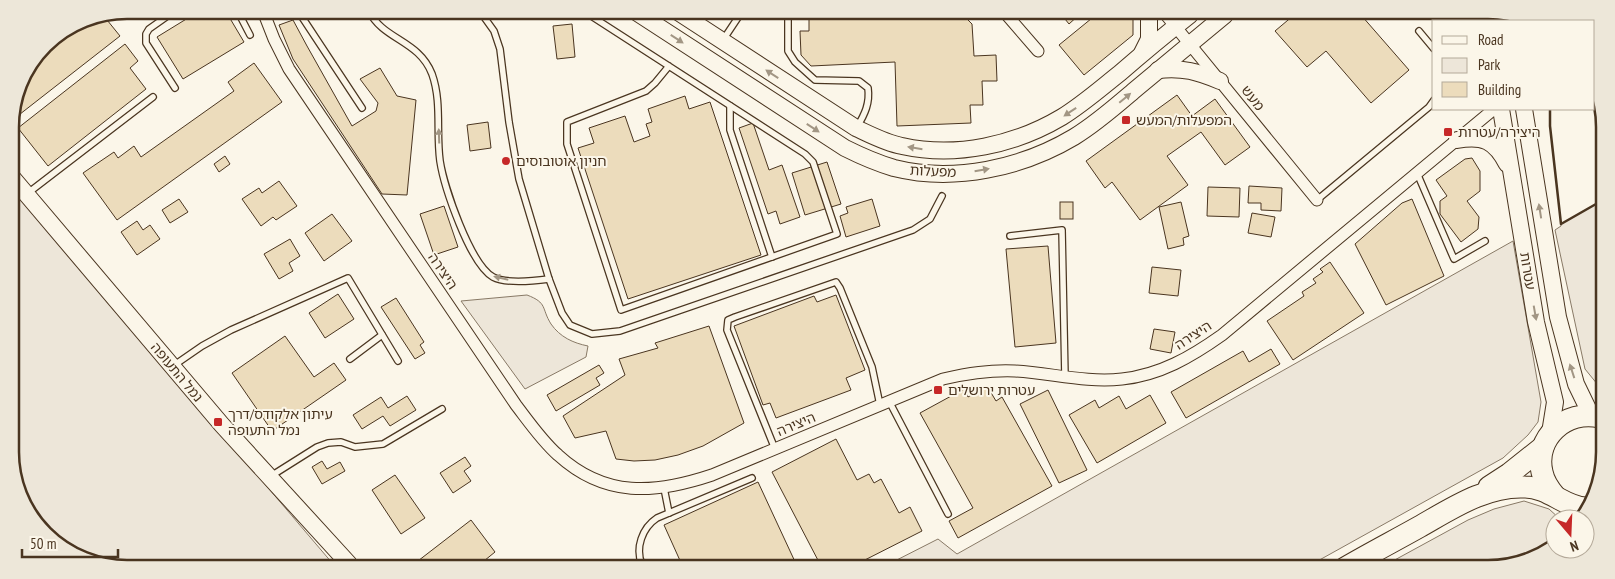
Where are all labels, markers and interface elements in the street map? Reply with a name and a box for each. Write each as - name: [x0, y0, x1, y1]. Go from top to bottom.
- legend: [1432, 20, 1595, 110]
- text: Road: [1478, 30, 1504, 49]
- one-way arrow: [670, 34, 684, 44]
- text: Park: [1478, 55, 1500, 74]
- one-way arrow: [766, 69, 779, 78]
- text: Building: [1478, 80, 1521, 99]
- street label: מעש: [1237, 82, 1269, 114]
- one-way arrow: [1118, 92, 1131, 103]
- one-way arrow: [1063, 107, 1076, 117]
- place label: המפעלות/המעש: [1136, 111, 1232, 129]
- marker: המפעלות/המעש: [1120, 114, 1132, 126]
- one-way arrow: [806, 123, 820, 132]
- place label: היצירה/עטרות: [1458, 123, 1541, 141]
- marker: היצירה/עטרות: [1442, 126, 1454, 138]
- one-way arrow: [434, 128, 442, 144]
- one-way arrow: [906, 144, 922, 152]
- place label: חניון אוטובוסים: [516, 152, 607, 170]
- marker: חניון אוטובוסים: [500, 155, 512, 167]
- street label: מפעלות: [909, 161, 957, 181]
- one-way arrow: [975, 166, 990, 174]
- one-way arrow: [1536, 203, 1544, 219]
- street label: היצירה: [424, 249, 462, 293]
- street label: עטרות: [1516, 251, 1540, 291]
- one-way arrow: [493, 274, 508, 282]
- one-way arrow: [1531, 306, 1539, 322]
- street label: היצירה: [1171, 316, 1215, 354]
- street label: נמל התעופה: [147, 339, 207, 405]
- one-way arrow: [1568, 363, 1575, 378]
- place label: עטרות ירושלים: [948, 381, 1035, 399]
- marker: עטרות ירושלים: [932, 384, 944, 396]
- place label: עיתון אלקודס/דרך נמל התעופה: [228, 405, 333, 439]
- street label: היצירה: [774, 408, 818, 440]
- marker: עיתון אלקודס/דרך נמל התעופה: [212, 416, 224, 428]
- north arrow: [1545, 509, 1595, 559]
- scale bar: [22, 526, 119, 558]
- text: 50 m: [30, 534, 56, 553]
- text: N: [1568, 537, 1581, 556]

